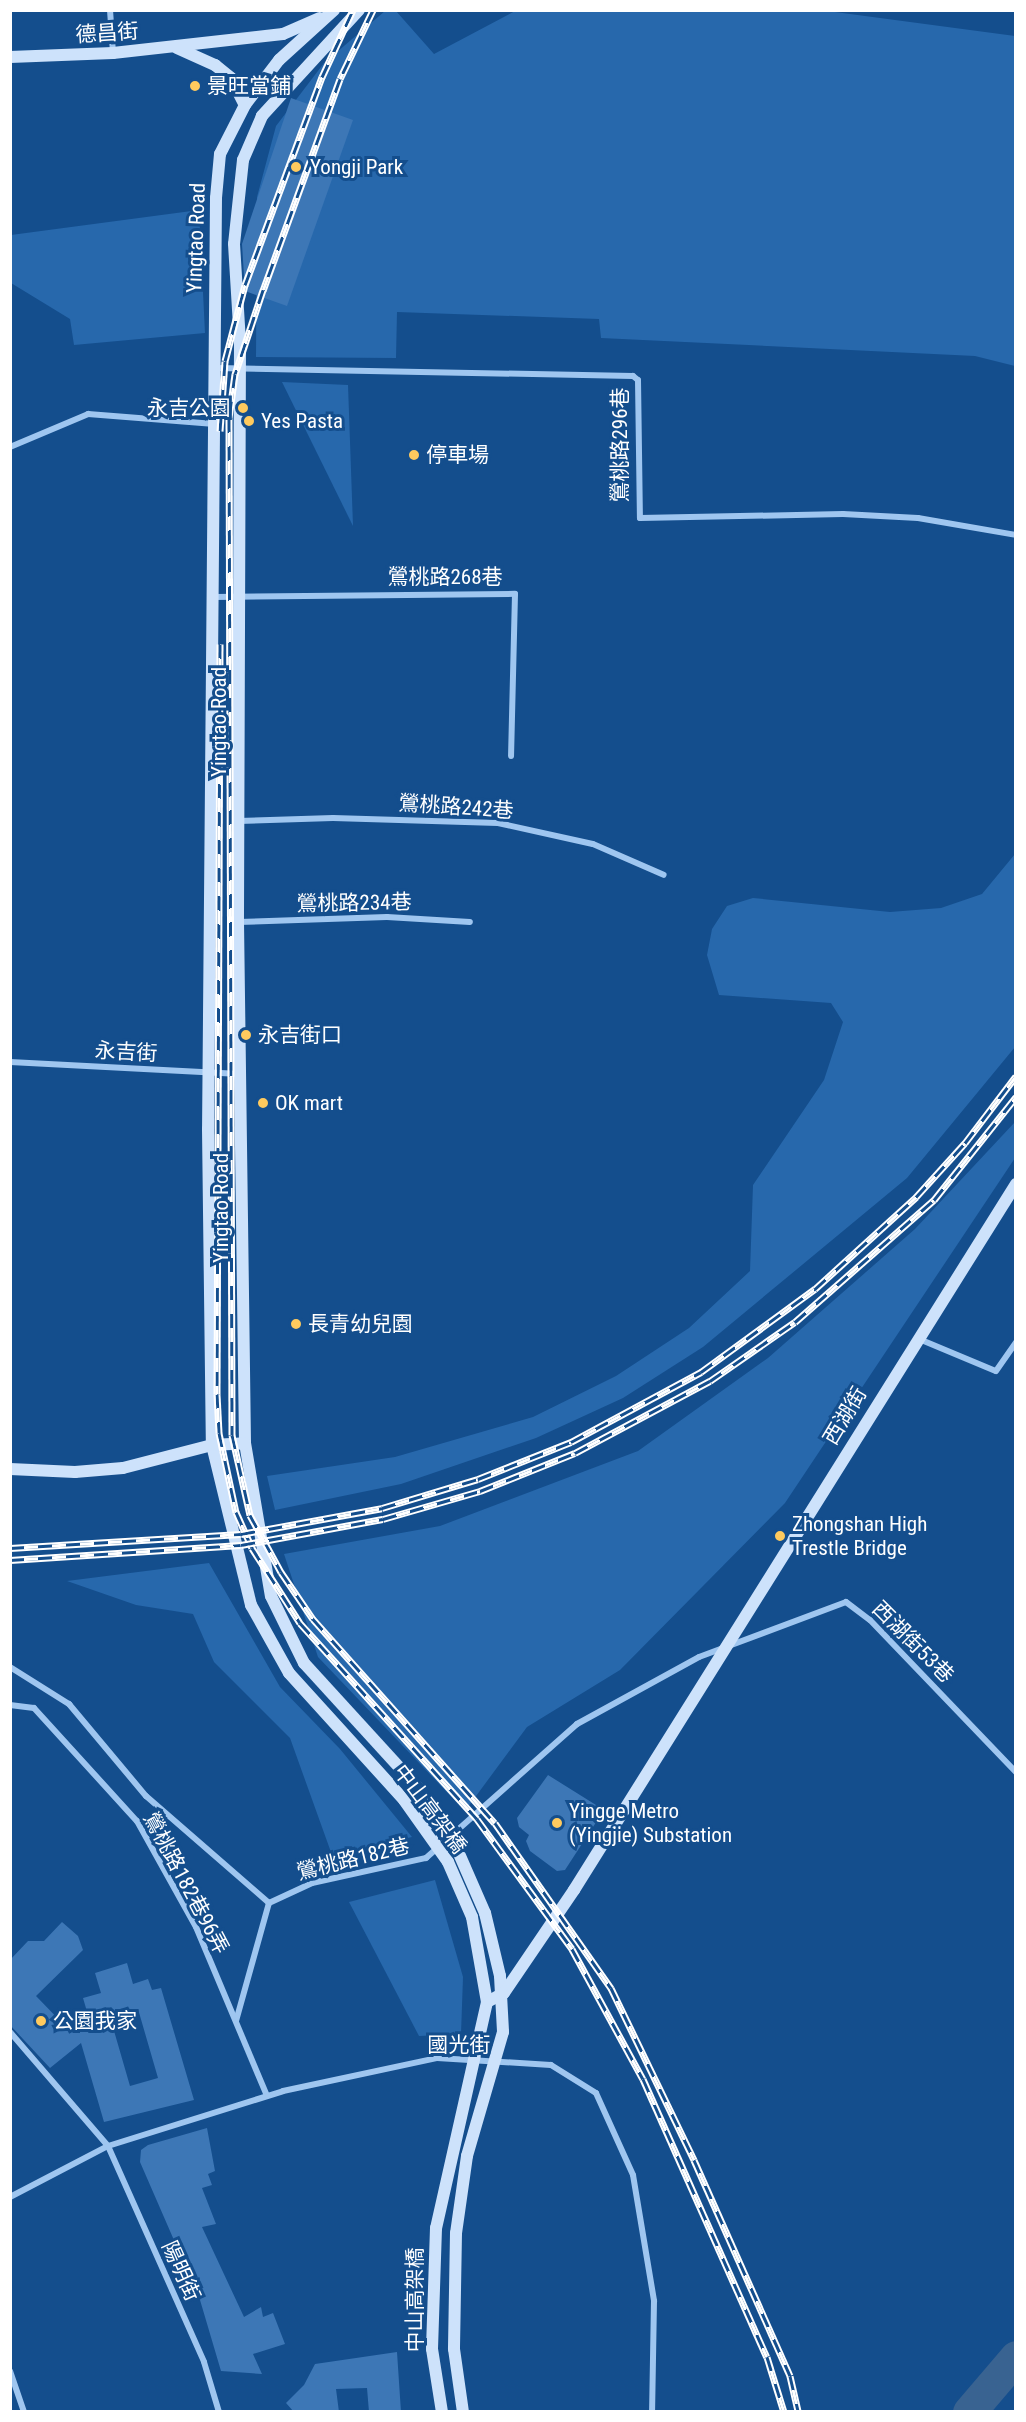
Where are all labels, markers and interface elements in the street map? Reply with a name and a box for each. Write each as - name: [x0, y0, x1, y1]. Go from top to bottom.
- street label: 德昌街: [75, 18, 139, 48]
- place label: 景旺當鋪: [207, 73, 291, 99]
- marker: 景旺當鋪: [188, 79, 202, 93]
- place label: Yongji Park: [310, 154, 403, 180]
- marker: Yongji Park: [287, 158, 305, 176]
- street label: Yingtao Road: [181, 183, 211, 293]
- street label: 鶯桃路296巷: [607, 387, 633, 503]
- place label: 永吉公園: [147, 395, 231, 421]
- marker: 永吉公園: [236, 401, 250, 415]
- place label: Yes Pasta: [261, 408, 343, 434]
- marker: Yes Pasta: [242, 414, 256, 428]
- place label: 停車場: [426, 442, 489, 468]
- marker: 停車場: [407, 448, 421, 462]
- street label: 鶯桃路268巷: [387, 564, 503, 590]
- street label: Yingtao Road: [206, 667, 232, 777]
- street label: 鶯桃路242巷: [398, 790, 514, 824]
- street label: 鶯桃路234巷: [296, 889, 412, 917]
- place label: 永吉街口: [258, 1022, 342, 1048]
- marker: 永吉街口: [239, 1028, 253, 1042]
- street label: 永吉街: [94, 1038, 158, 1066]
- place label: OK mart: [275, 1090, 343, 1116]
- marker: OK mart: [256, 1096, 270, 1110]
- street label: Yingtao Road: [208, 1153, 234, 1263]
- place label: 長青幼兒園: [308, 1311, 413, 1337]
- marker: 長青幼兒園: [289, 1317, 303, 1331]
- street label: 西湖街: [818, 1383, 872, 1449]
- place label: Zhongshan High Trestle Bridge: [792, 1511, 927, 1561]
- marker: Zhongshan High Trestle Bridge: [773, 1529, 787, 1543]
- street label: 西湖街53巷: [867, 1596, 959, 1688]
- street label: 中山高架橋: [388, 1759, 472, 1859]
- place label: Yingge Metro (Yingjie) Substation: [569, 1798, 732, 1848]
- street label: 鶯桃路182巷96弄: [138, 1808, 234, 1958]
- marker: Yingge Metro (Yingjie) Substation: [550, 1816, 564, 1830]
- street label: 鶯桃路182巷: [294, 1833, 412, 1885]
- place label: 公園我家: [53, 2008, 137, 2034]
- marker: 公園我家: [34, 2014, 48, 2028]
- street label: 國光街: [428, 2032, 490, 2058]
- street label: 陽明街: [157, 2237, 205, 2305]
- street label: 中山高架橋: [402, 2248, 428, 2352]

